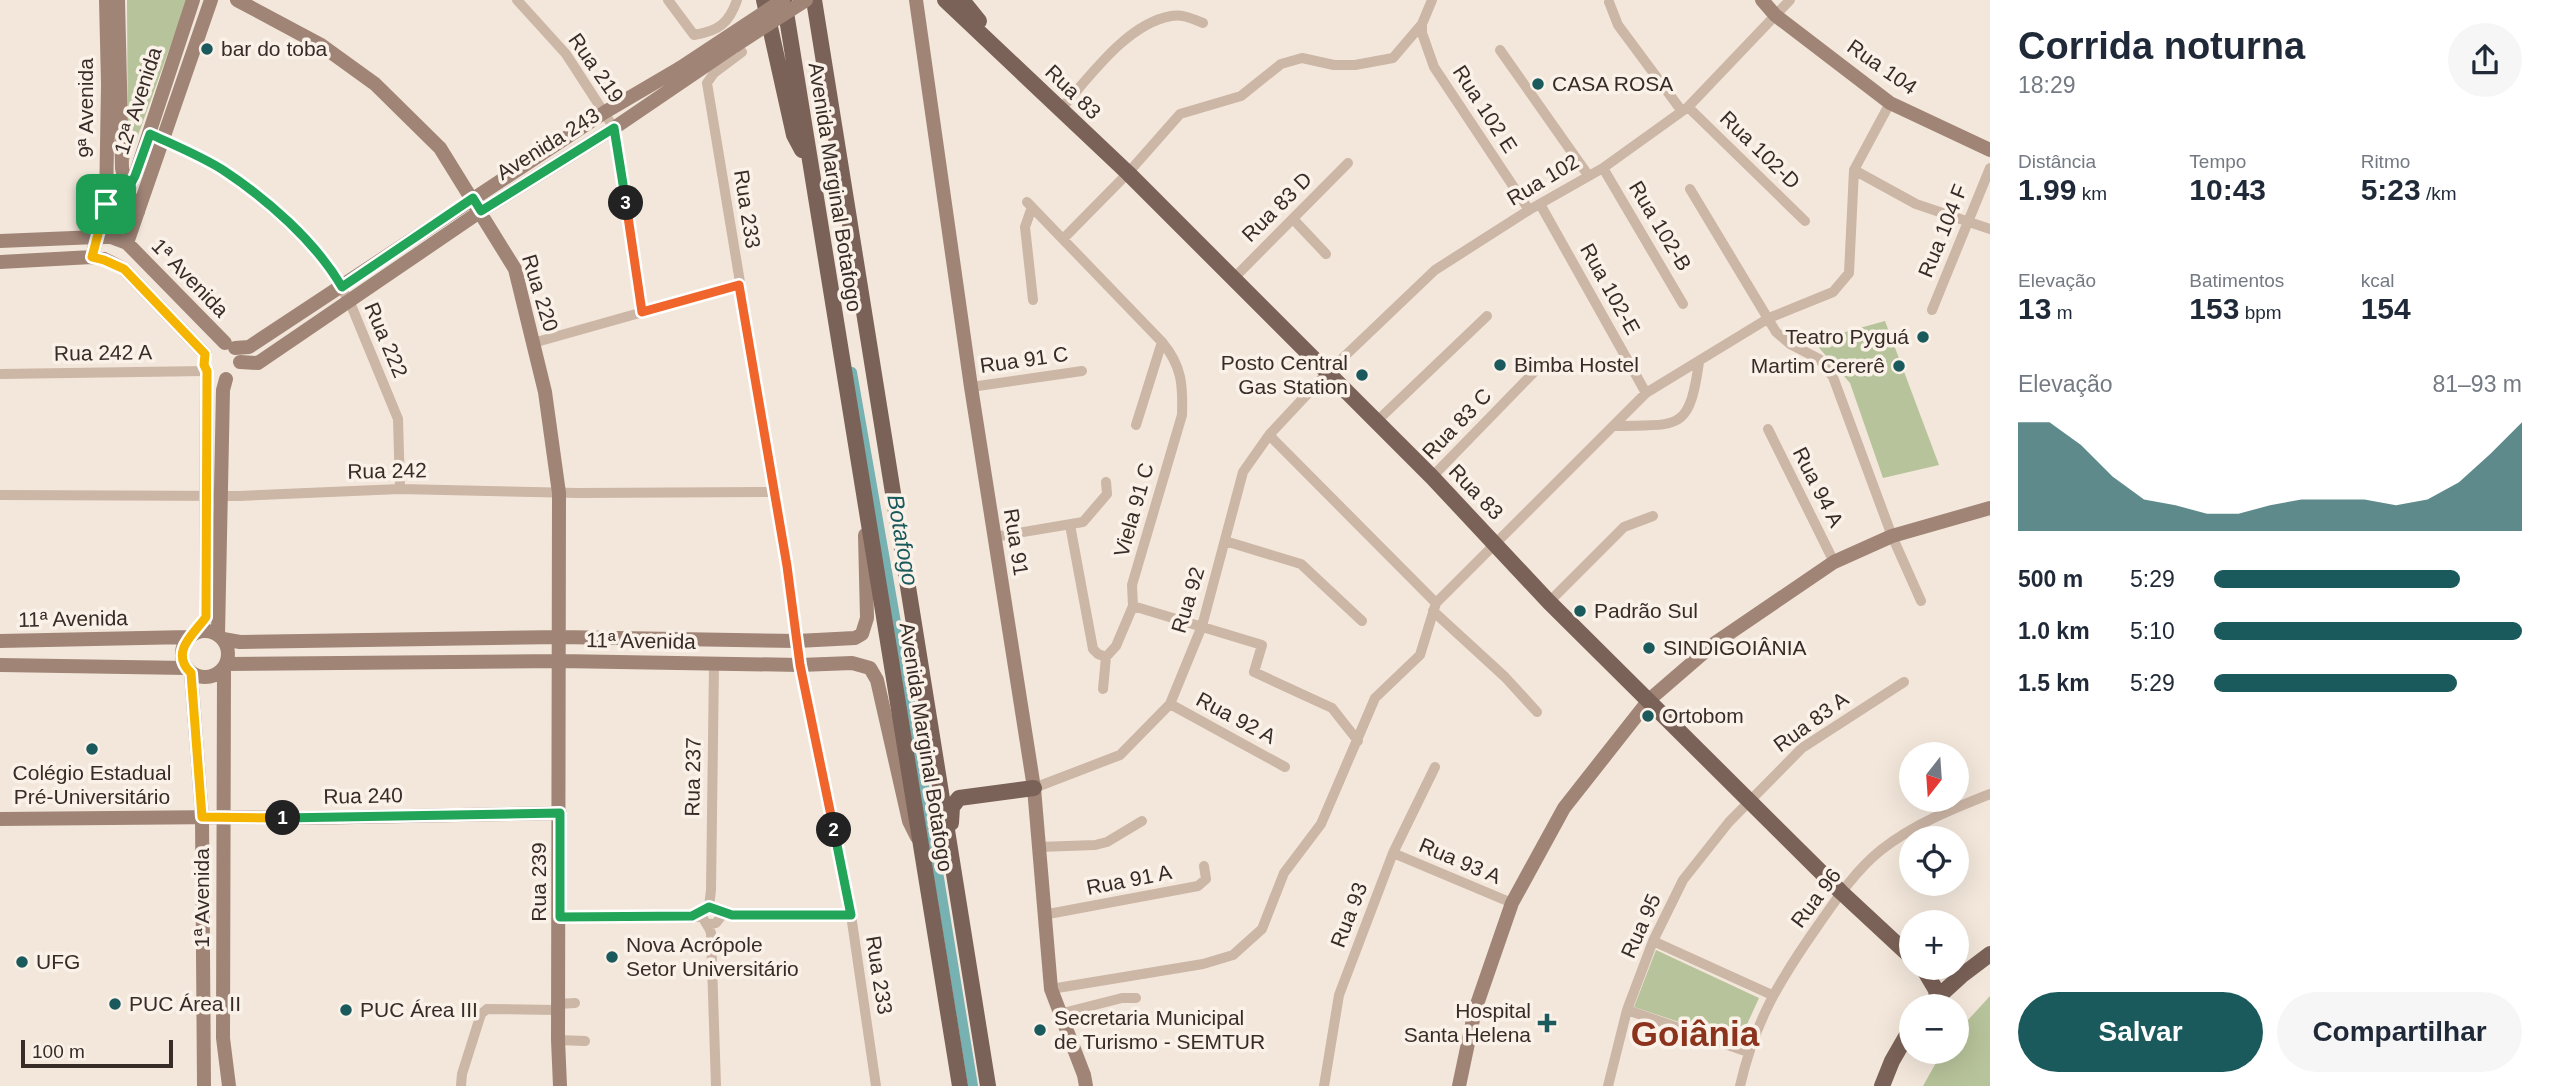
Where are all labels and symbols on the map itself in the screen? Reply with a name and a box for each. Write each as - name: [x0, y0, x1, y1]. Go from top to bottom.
- street label: Rua 219: [564, 29, 629, 107]
- street label: Rua 104: [1843, 34, 1922, 99]
- place label: bar do toba: [221, 37, 328, 60]
- marker: bar do toba: [199, 41, 215, 57]
- street label: 12ª Avenida: [109, 44, 166, 157]
- street label: 9ª Avenida: [74, 58, 97, 158]
- street label: Rua 83: [1041, 60, 1106, 123]
- street label: Avenida Marginal Botafogo: [804, 61, 867, 313]
- street label: Rua 102 E: [1449, 61, 1522, 157]
- place label: CASA ROSA: [1552, 72, 1673, 95]
- marker: CASA ROSA: [1530, 76, 1546, 92]
- street label: Avenida 243: [492, 103, 603, 184]
- street label: Rua 102-D: [1716, 106, 1805, 193]
- street label: Rua 102: [1503, 149, 1583, 210]
- street label: Rua 83 D: [1237, 167, 1316, 246]
- street label: Rua 233: [730, 168, 765, 250]
- pin: [76, 174, 136, 234]
- street label: Rua 102-B: [1625, 177, 1696, 275]
- street label: Rua 104 F: [1914, 181, 1972, 281]
- pin: 3: [608, 186, 644, 220]
- street label: 1ª Avenida: [147, 234, 233, 322]
- street label: Rua 102-E: [1576, 239, 1645, 338]
- street label: Rua 220: [518, 252, 563, 334]
- street label: Rua 222: [360, 299, 413, 381]
- place label: Teatro Pyguá: [1785, 325, 1909, 348]
- marker: Teatro Pyguá: [1915, 329, 1931, 345]
- street label: Rua 242 A: [54, 340, 152, 365]
- street label: Rua 91 C: [978, 342, 1069, 377]
- place label: Posto Central Gas Station: [1221, 351, 1348, 398]
- place label: Bimba Hostel: [1514, 353, 1639, 376]
- place label: Martim Cererê: [1751, 354, 1885, 377]
- marker: Bimba Hostel: [1492, 357, 1508, 373]
- marker: Martim Cererê: [1891, 358, 1907, 374]
- marker: Posto Central Gas Station: [1354, 367, 1370, 383]
- street label: Rua 83 C: [1418, 384, 1496, 464]
- street label: Rua 94 A: [1789, 443, 1848, 530]
- street label: Rua 242: [347, 458, 427, 483]
- street label: Rua 83: [1445, 459, 1508, 524]
- street label: Viela 91 C: [1109, 460, 1158, 559]
- water label: Botafogo: [882, 492, 924, 588]
- street label: Rua 91: [1000, 507, 1033, 577]
- street label: Rua 92: [1167, 564, 1208, 636]
- place label: Padrão Sul: [1594, 599, 1698, 622]
- marker: Padrão Sul: [1572, 603, 1588, 619]
- street label: 11ª Avenida: [18, 606, 128, 631]
- street label: Avenida Marginal Botafogo: [895, 621, 958, 873]
- street label: 11ª Avenida: [586, 628, 696, 653]
- place label: SINDIGOIÂNIA: [1663, 636, 1807, 659]
- marker: SINDIGOIÂNIA: [1641, 640, 1657, 656]
- street label: Rua 92 A: [1193, 687, 1280, 748]
- street label: Rua 83 A: [1769, 687, 1852, 756]
- place label: Ortobom: [1662, 704, 1744, 727]
- marker: Ortobom: [1640, 708, 1656, 724]
- street label: Rua 237: [680, 737, 705, 817]
- marker: Colégio Estadual Pré-Universitário: [84, 741, 100, 757]
- north arrow: [1899, 742, 1969, 812]
- place label: Colégio Estadual Pré-Universitário: [13, 761, 171, 808]
- street label: Rua 240: [323, 783, 403, 808]
- pin: 1: [266, 800, 300, 836]
- pin: 2: [816, 812, 852, 848]
- street label: Rua 93 A: [1416, 833, 1504, 888]
- street label: Rua 239: [527, 842, 550, 922]
- street label: 1ª Avenida: [190, 848, 213, 948]
- street label: Rua 91 A: [1084, 860, 1174, 899]
- street label: Rua 96: [1786, 864, 1845, 932]
- street label: Rua 93: [1326, 879, 1371, 951]
- street label: Rua 95: [1616, 890, 1665, 961]
- place label: Nova Acrópole Setor Universitário: [626, 933, 799, 980]
- street label: Rua 233: [862, 934, 897, 1016]
- marker: Nova Acrópole Setor Universitário: [604, 949, 620, 965]
- place label: UFG: [36, 950, 80, 973]
- marker: UFG: [14, 954, 30, 970]
- place label: PUC Área II: [129, 992, 241, 1015]
- marker: PUC Área II: [107, 996, 123, 1012]
- place label: PUC Área III: [360, 998, 478, 1021]
- place label: Hospital Santa Helena: [1404, 999, 1531, 1046]
- marker: PUC Área III: [338, 1002, 354, 1018]
- place label: Secretaria Municipal de Turismo - SEMTUR: [1054, 1006, 1265, 1053]
- marker: Hospital Santa Helena: [1537, 1013, 1557, 1033]
- district label: Goiânia: [1631, 1014, 1760, 1053]
- marker: Secretaria Municipal de Turismo - SEMTUR: [1032, 1022, 1048, 1038]
- scale bar: [21, 1037, 173, 1069]

